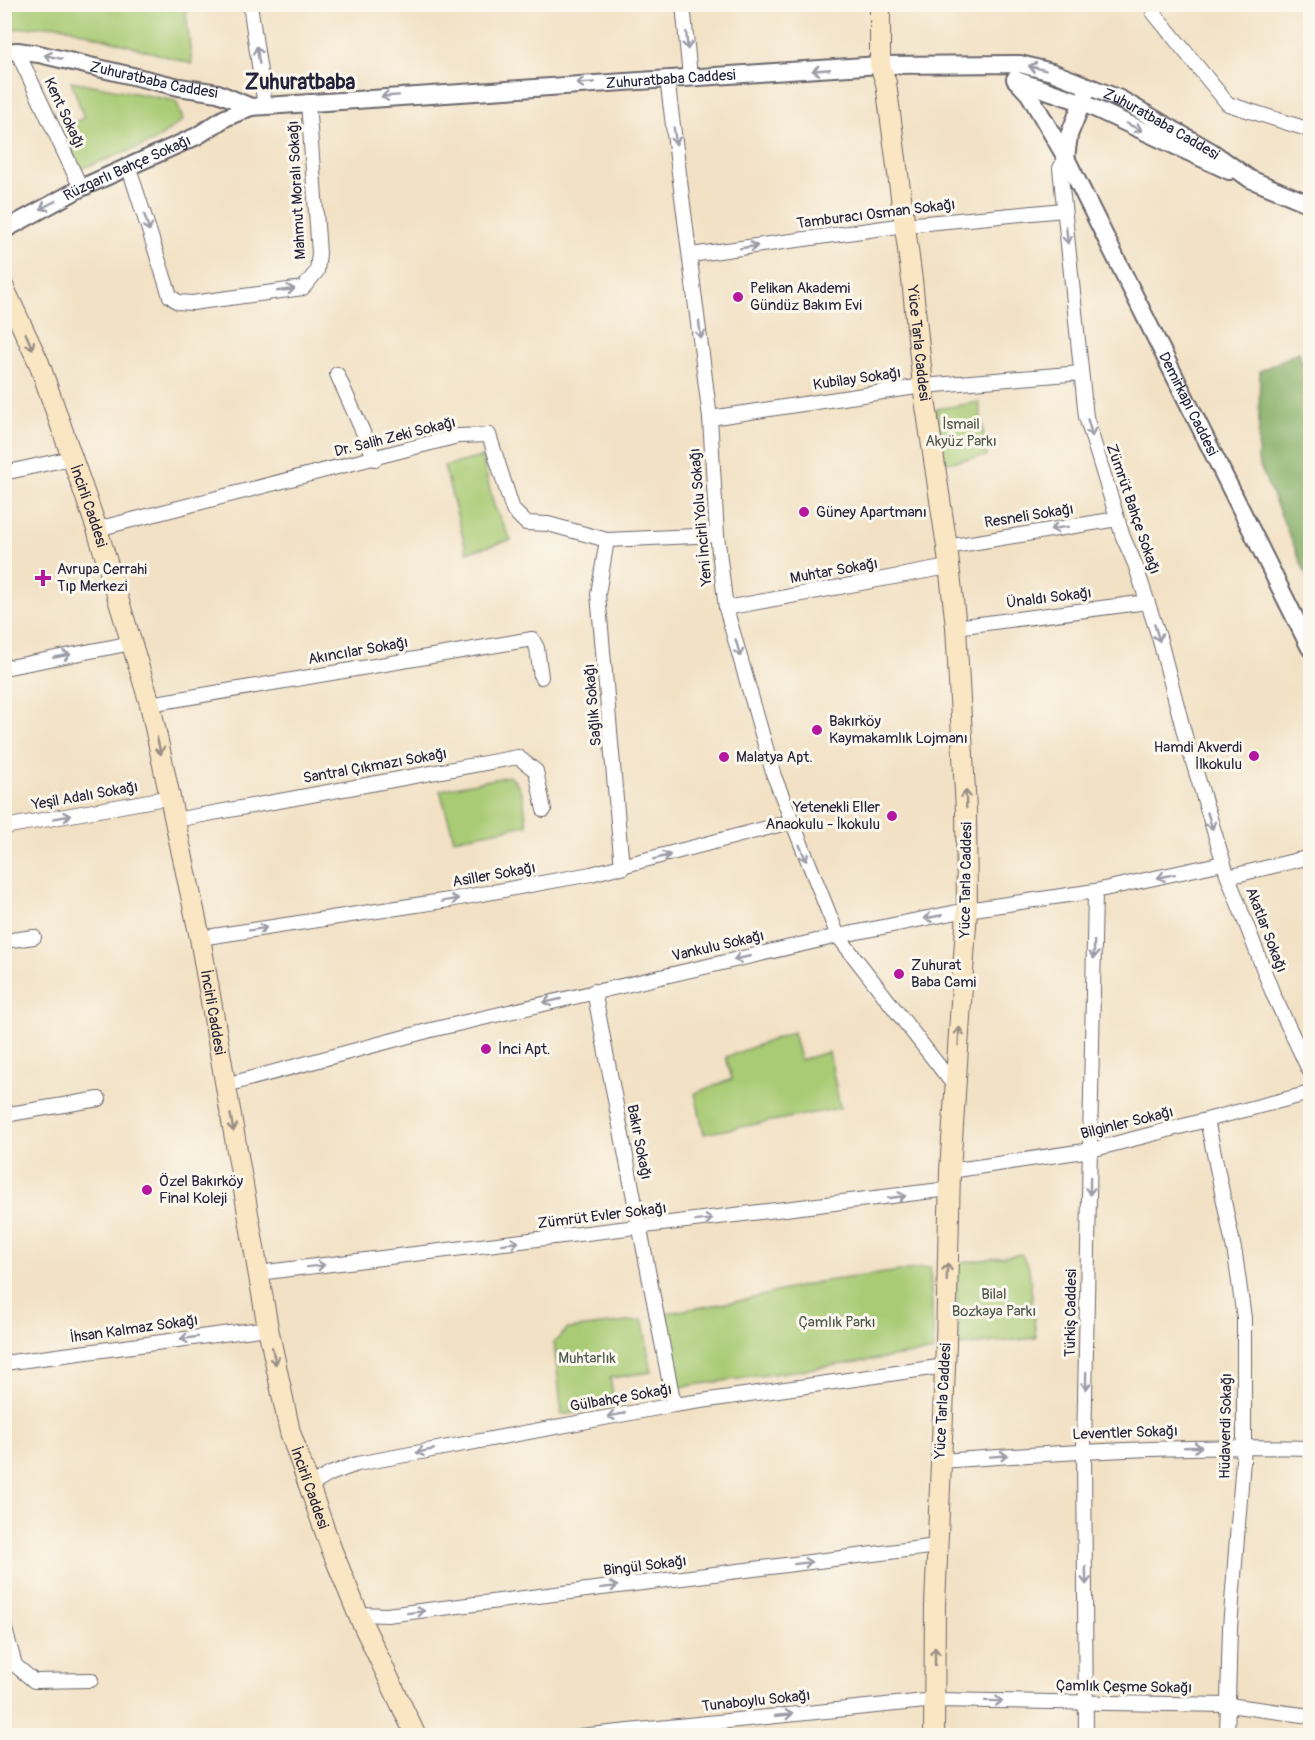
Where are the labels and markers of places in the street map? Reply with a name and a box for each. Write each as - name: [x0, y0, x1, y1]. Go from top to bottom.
- place label: Pelikan Akademi Gündüz Bakım Evi: [750, 279, 862, 315]
- marker: Pelikan Akademi Gündüz Bakım Evi: [731, 290, 745, 304]
- place label: Güney Apartmanı: [816, 503, 927, 522]
- marker: Güney Apartmanı: [797, 505, 811, 519]
- place label: Avrupa Cerrahi Tıp Merkezi: [57, 560, 147, 596]
- marker: Avrupa Cerrahi Tıp Merkezi: [34, 569, 52, 587]
- place label: Bakırköy Kaymakamlık Lojmanı: [829, 712, 968, 748]
- marker: Bakırköy Kaymakamlık Lojmanı: [810, 723, 824, 737]
- place label: Hamdi Akverdi İlkokulu: [1154, 738, 1242, 774]
- place label: Malatya Apt.: [736, 748, 813, 767]
- marker: Hamdi Akverdi İlkokulu: [1247, 749, 1261, 763]
- marker: Malatya Apt.: [717, 750, 731, 764]
- place label: Yetenekli Eller Anaokulu - İkokulu: [765, 798, 881, 834]
- marker: Yetenekli Eller Anaokulu - İkokulu: [885, 809, 899, 823]
- place label: Zuhurat Baba Cami: [911, 956, 977, 992]
- marker: Zuhurat Baba Cami: [892, 967, 906, 981]
- place label: İnci Apt.: [498, 1040, 550, 1059]
- marker: İnci Apt.: [479, 1042, 493, 1056]
- place label: Özel Bakırköy Final Koleji: [159, 1172, 244, 1208]
- marker: Özel Bakırköy Final Koleji: [140, 1183, 154, 1197]

